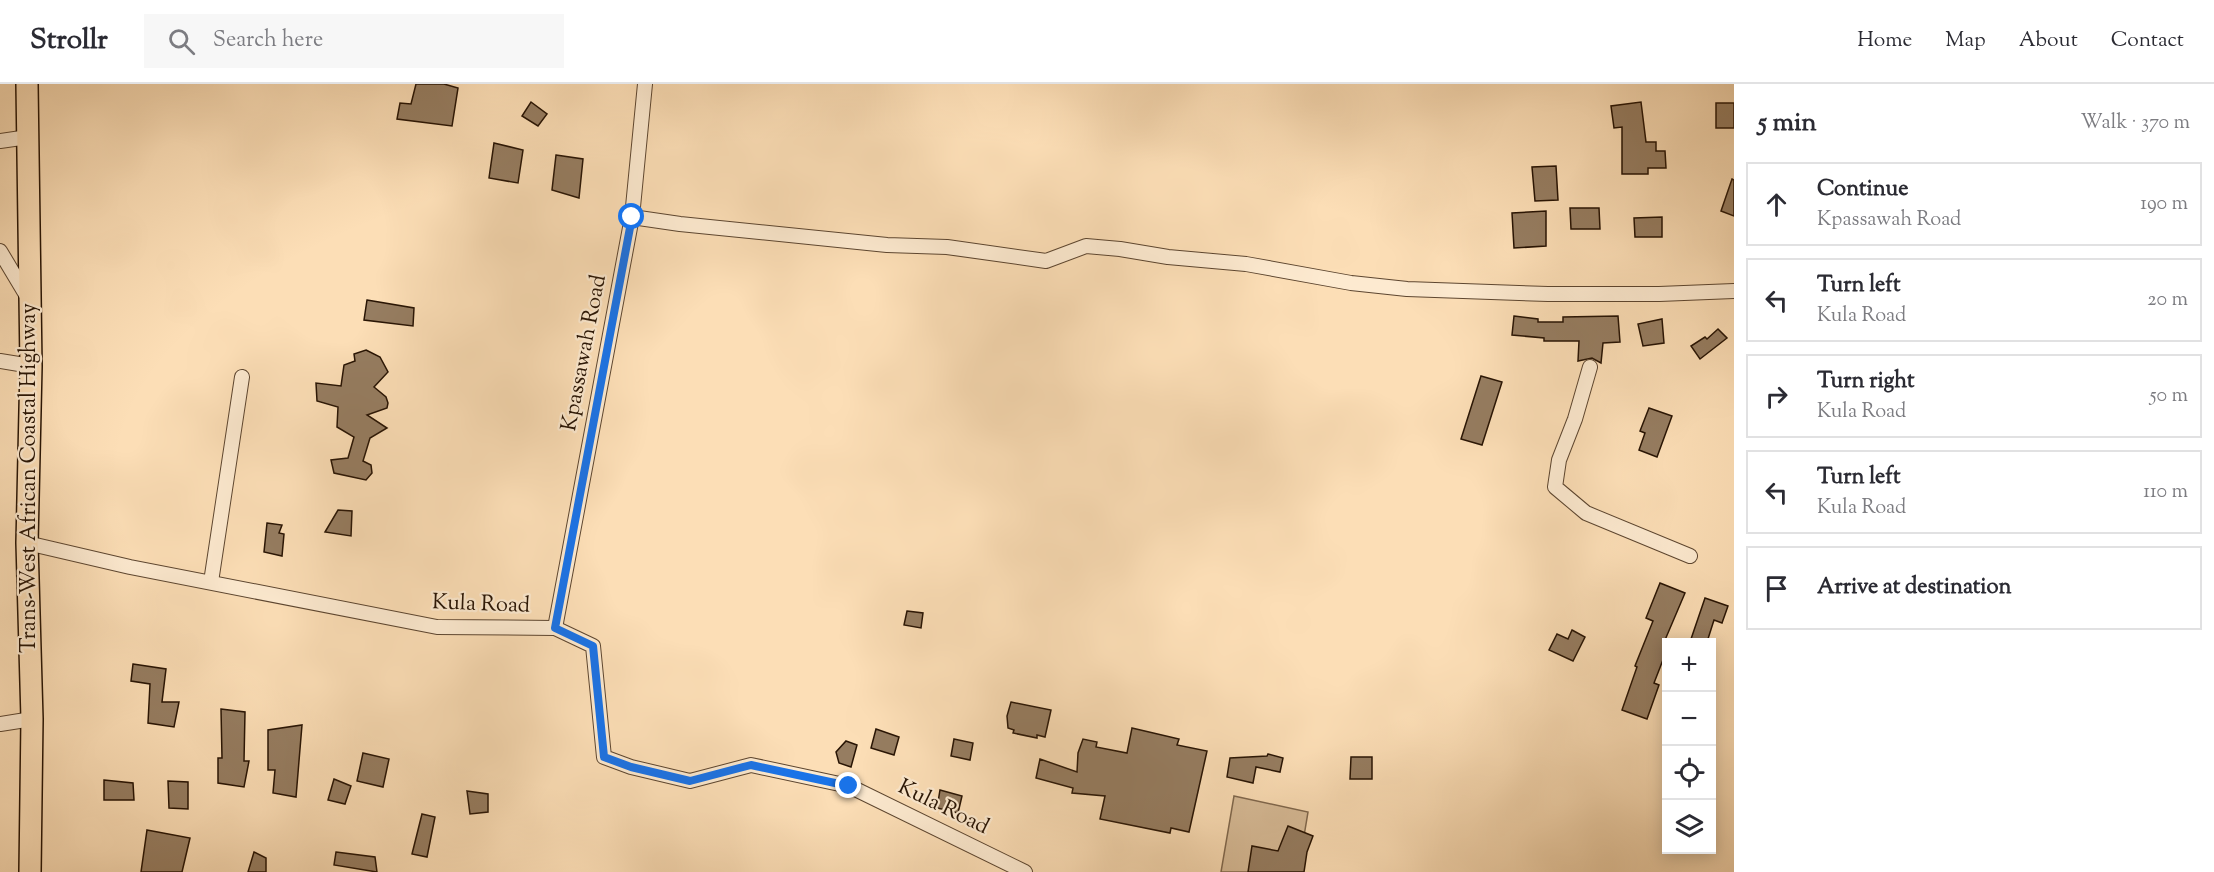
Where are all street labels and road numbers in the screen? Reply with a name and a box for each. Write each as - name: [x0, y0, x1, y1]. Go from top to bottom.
- street label: Kpassawah Road: [554, 272, 616, 434]
- street label: Trans-West African Coastal Highway: [14, 303, 46, 653]
- street label: Kula Road: [431, 587, 531, 623]
- street label: Kula Road: [892, 772, 994, 844]

